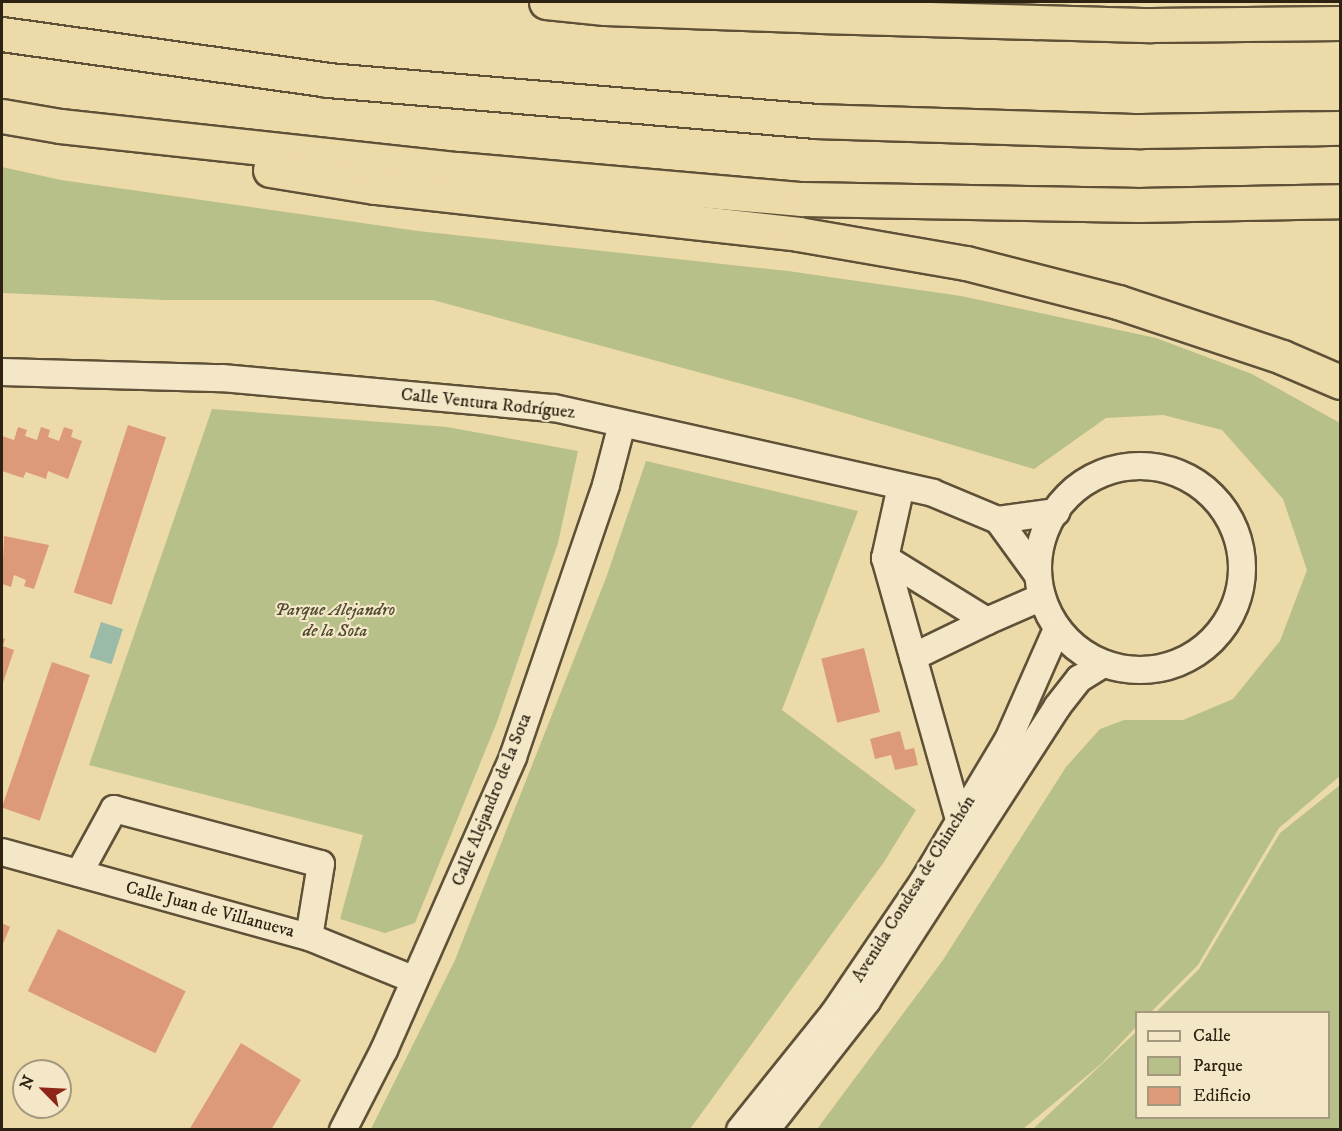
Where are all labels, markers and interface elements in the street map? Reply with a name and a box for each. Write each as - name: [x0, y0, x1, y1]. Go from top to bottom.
- street label: Calle Ventura Rodríguez: [400, 384, 576, 424]
- park label: Parque Alejandro de la Sota: [275, 600, 395, 642]
- street label: Calle Alejandro de la Sota: [447, 710, 537, 890]
- street label: Avenida Condesa de Chinchón: [848, 792, 980, 986]
- street label: Calle Juan de Villanueva: [123, 877, 297, 943]
- legend: [1135, 1011, 1330, 1119]
- text: Calle: [1193, 1025, 1231, 1047]
- text: Parque: [1193, 1055, 1243, 1077]
- north arrow: [12, 1059, 72, 1119]
- text: N: [16, 1072, 39, 1093]
- text: Edificio: [1193, 1085, 1251, 1107]

